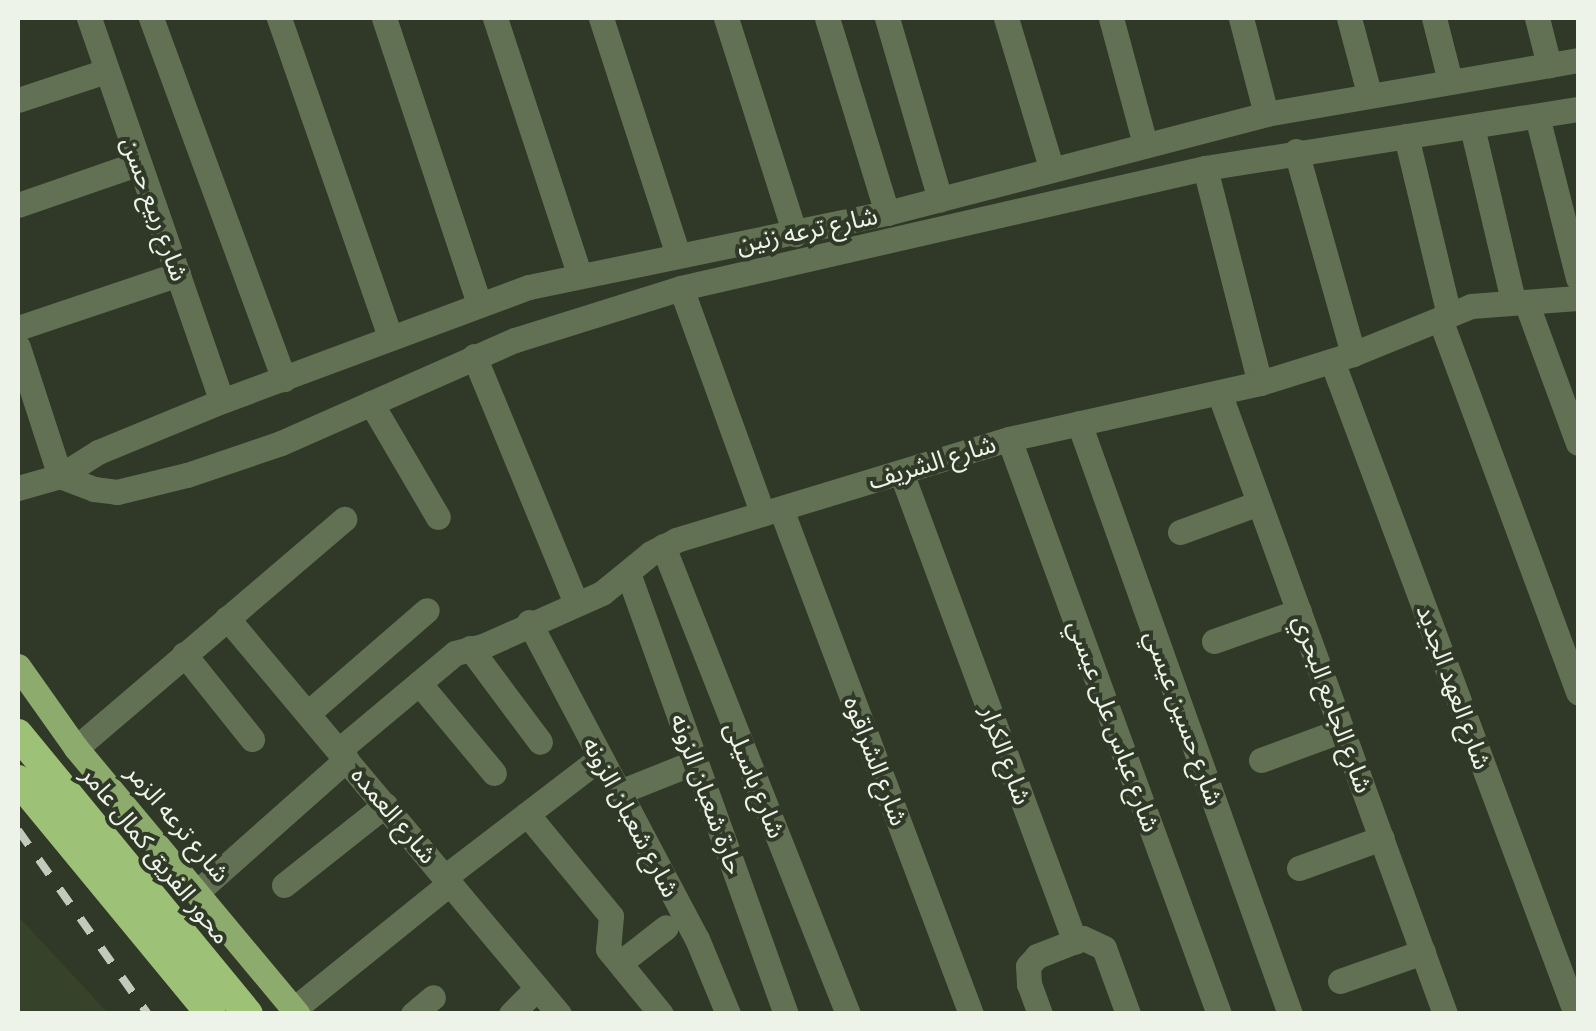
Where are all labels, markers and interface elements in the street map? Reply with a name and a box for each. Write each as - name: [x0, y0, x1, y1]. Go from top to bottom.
- street label: شارع ربيع حسن: [115, 133, 195, 285]
- street label: شارع ترعه زنين: [734, 200, 880, 260]
- street label: شارع الشريف: [865, 428, 999, 496]
- street label: شارع العهد الجديد: [1410, 600, 1498, 774]
- street label: شارع الجامع البحري: [1287, 611, 1379, 797]
- street label: شارع عباس على عيسي: [1062, 616, 1166, 836]
- street label: شارع حسين عيسي: [1138, 626, 1230, 810]
- street label: شارع الشراقوه: [838, 692, 914, 830]
- street label: شارع الكرار: [974, 701, 1038, 809]
- street label: حارة شعبان الزونه: [664, 710, 750, 878]
- street label: شارع باسيلى: [718, 717, 792, 843]
- street label: شارع شعبان الزونه: [576, 732, 686, 902]
- street label: شارع ترعه الزمر: [120, 758, 236, 888]
- street label: محور الفريق كمال عامر: [75, 760, 237, 950]
- street label: شارع العمده: [345, 760, 443, 870]

